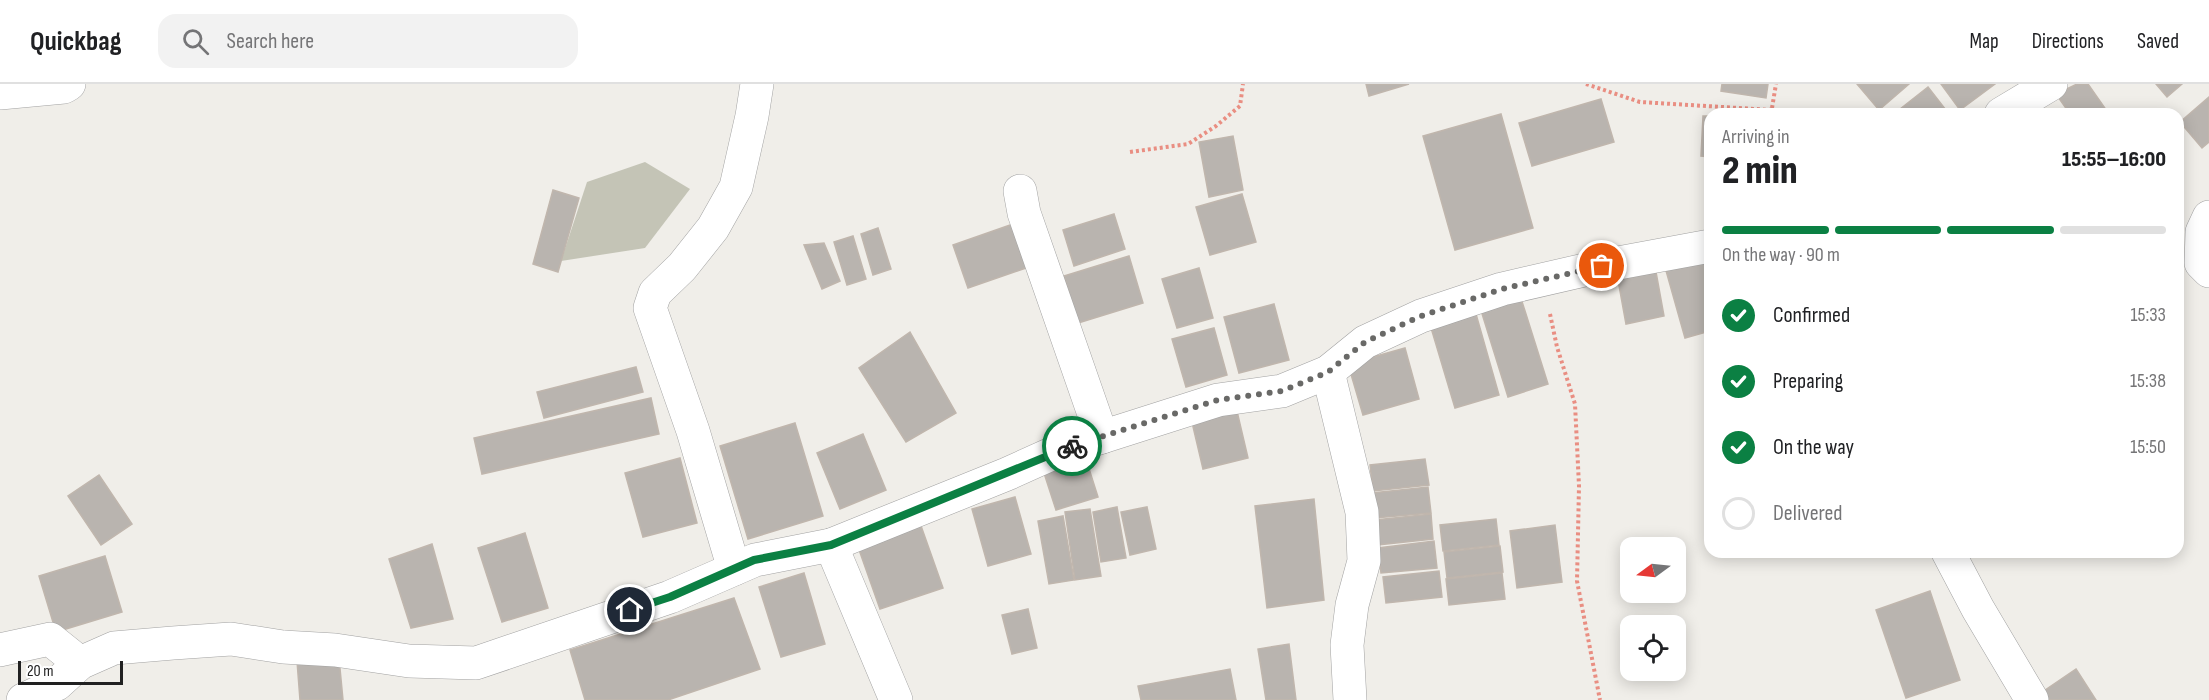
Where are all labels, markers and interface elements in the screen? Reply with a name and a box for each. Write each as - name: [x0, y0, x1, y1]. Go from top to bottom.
- search box: [158, 14, 578, 68]
- text: Quickbag: [30, 25, 122, 58]
- icon: search: [179, 25, 212, 58]
- text: Search here: [227, 28, 314, 55]
- text: Map: [1969, 29, 1999, 54]
- text: Directions: [2032, 29, 2104, 54]
- text: Saved: [2137, 29, 2179, 54]
- text: Arriving in: [1722, 125, 1790, 149]
- text: 15:55–16:00: [2062, 146, 2166, 173]
- text: 2 min: [1722, 148, 1798, 195]
- pin: [1576, 240, 1627, 291]
- text: On the way · 90 m: [1722, 243, 1840, 267]
- icon: bag: [1585, 249, 1618, 282]
- icon: check: [1722, 299, 1755, 332]
- text: Confirmed: [1773, 302, 1850, 329]
- text: 15:33: [2130, 303, 2166, 327]
- icon: check: [1722, 365, 1755, 398]
- text: Preparing: [1773, 368, 1843, 395]
- text: 15:38: [2130, 369, 2166, 393]
- courier: [1042, 416, 1102, 476]
- icon: bike: [1056, 430, 1089, 463]
- icon: check: [1722, 431, 1755, 464]
- text: On the way: [1773, 434, 1854, 461]
- text: 15:50: [2130, 435, 2166, 459]
- text: Delivered: [1773, 500, 1842, 527]
- north arrow: [1620, 537, 1686, 603]
- map controls: [1620, 537, 1686, 681]
- pin: [604, 584, 655, 635]
- icon: home: [613, 593, 646, 626]
- button: locate: [1620, 615, 1686, 681]
- scale bar: [18, 658, 123, 686]
- text: 20 m: [27, 662, 54, 681]

